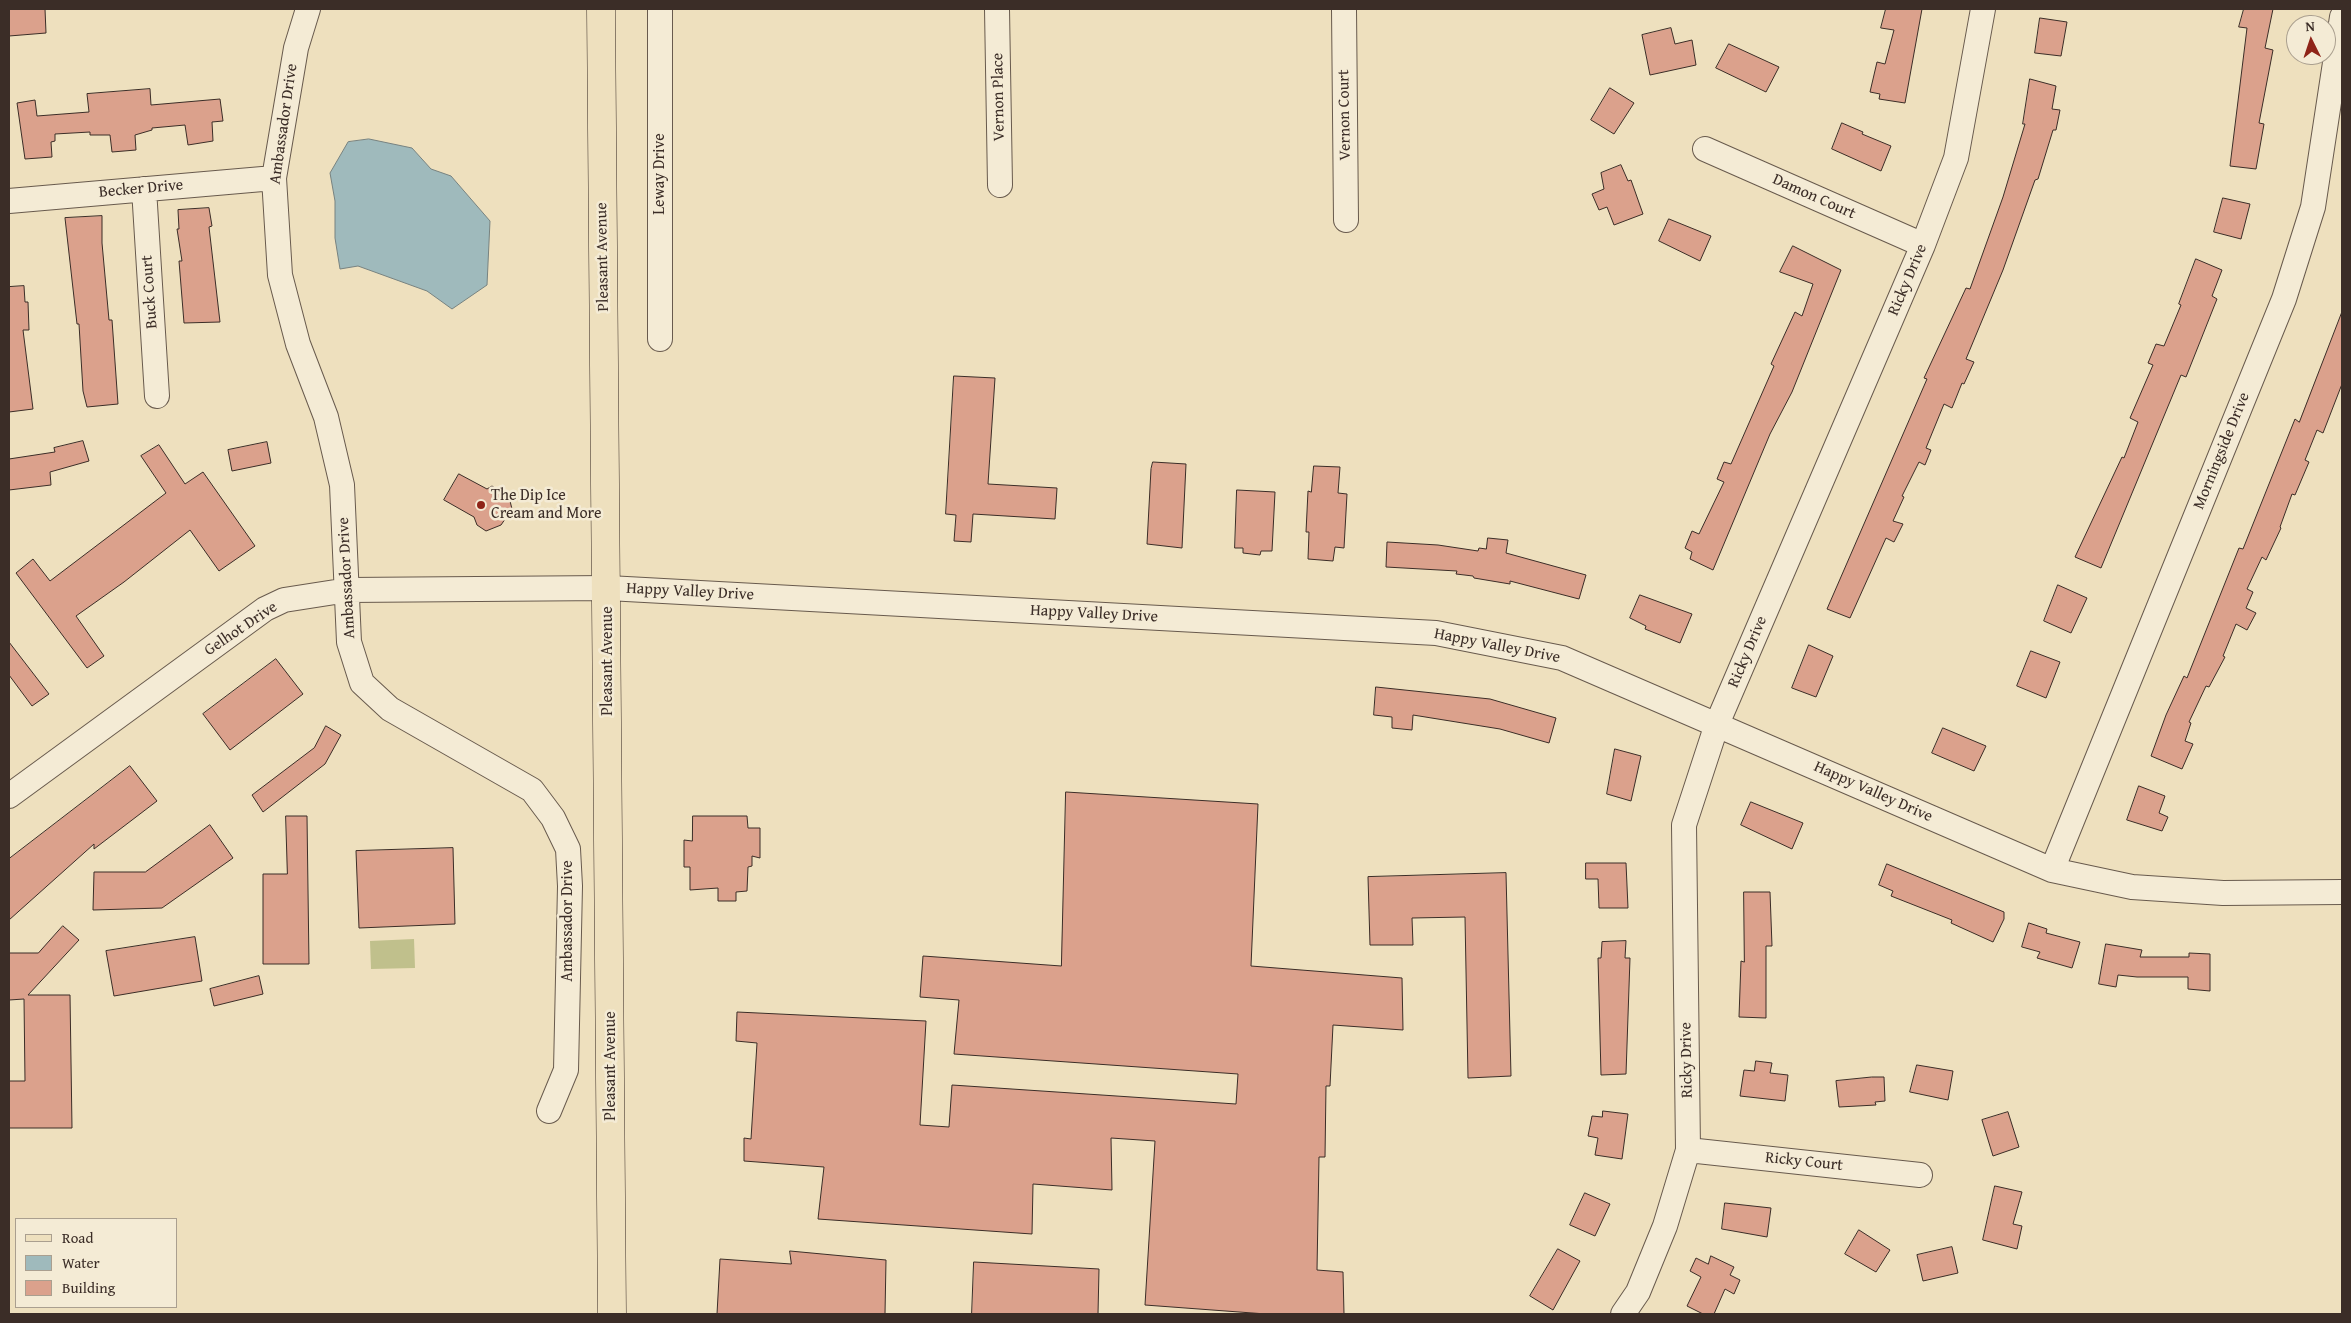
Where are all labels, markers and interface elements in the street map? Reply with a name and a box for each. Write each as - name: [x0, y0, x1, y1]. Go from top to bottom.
- north arrow: [2286, 15, 2336, 65]
- text: N: [2305, 16, 2315, 36]
- street label: Vernon Place: [989, 53, 1009, 141]
- street label: Ambassador Drive: [266, 62, 302, 186]
- street label: Vernon Court: [1335, 69, 1355, 161]
- street label: Leway Drive: [650, 133, 670, 215]
- street label: Damon Court: [1770, 170, 1858, 224]
- street label: Becker Drive: [98, 176, 184, 202]
- street label: Pleasant Avenue: [592, 202, 614, 312]
- street label: Ricky Drive: [1884, 241, 1932, 319]
- street label: Buck Court: [138, 254, 162, 330]
- street label: Morningside Drive: [2190, 390, 2254, 512]
- place label: The Dip Ice Cream and More: [491, 486, 601, 524]
- marker: The Dip Ice Cream and More: [475, 499, 487, 511]
- street label: Ambassador Drive: [334, 517, 360, 639]
- street label: Happy Valley Drive: [626, 579, 754, 605]
- street label: Gelhot Drive: [201, 598, 281, 660]
- street label: Happy Valley Drive: [1030, 601, 1158, 627]
- street label: Pleasant Avenue: [598, 606, 618, 716]
- street label: Ricky Drive: [1724, 613, 1772, 691]
- street label: Happy Valley Drive: [1432, 624, 1562, 668]
- street label: Happy Valley Drive: [1811, 757, 1935, 827]
- street label: Ambassador Drive: [558, 860, 578, 982]
- street label: Pleasant Avenue: [601, 1011, 621, 1121]
- street label: Ricky Drive: [1677, 1022, 1697, 1098]
- street label: Ricky Court: [1764, 1148, 1844, 1176]
- legend: [15, 1218, 178, 1308]
- text: Road: [62, 1227, 93, 1248]
- text: Water: [62, 1252, 100, 1273]
- text: Building: [62, 1277, 115, 1298]

